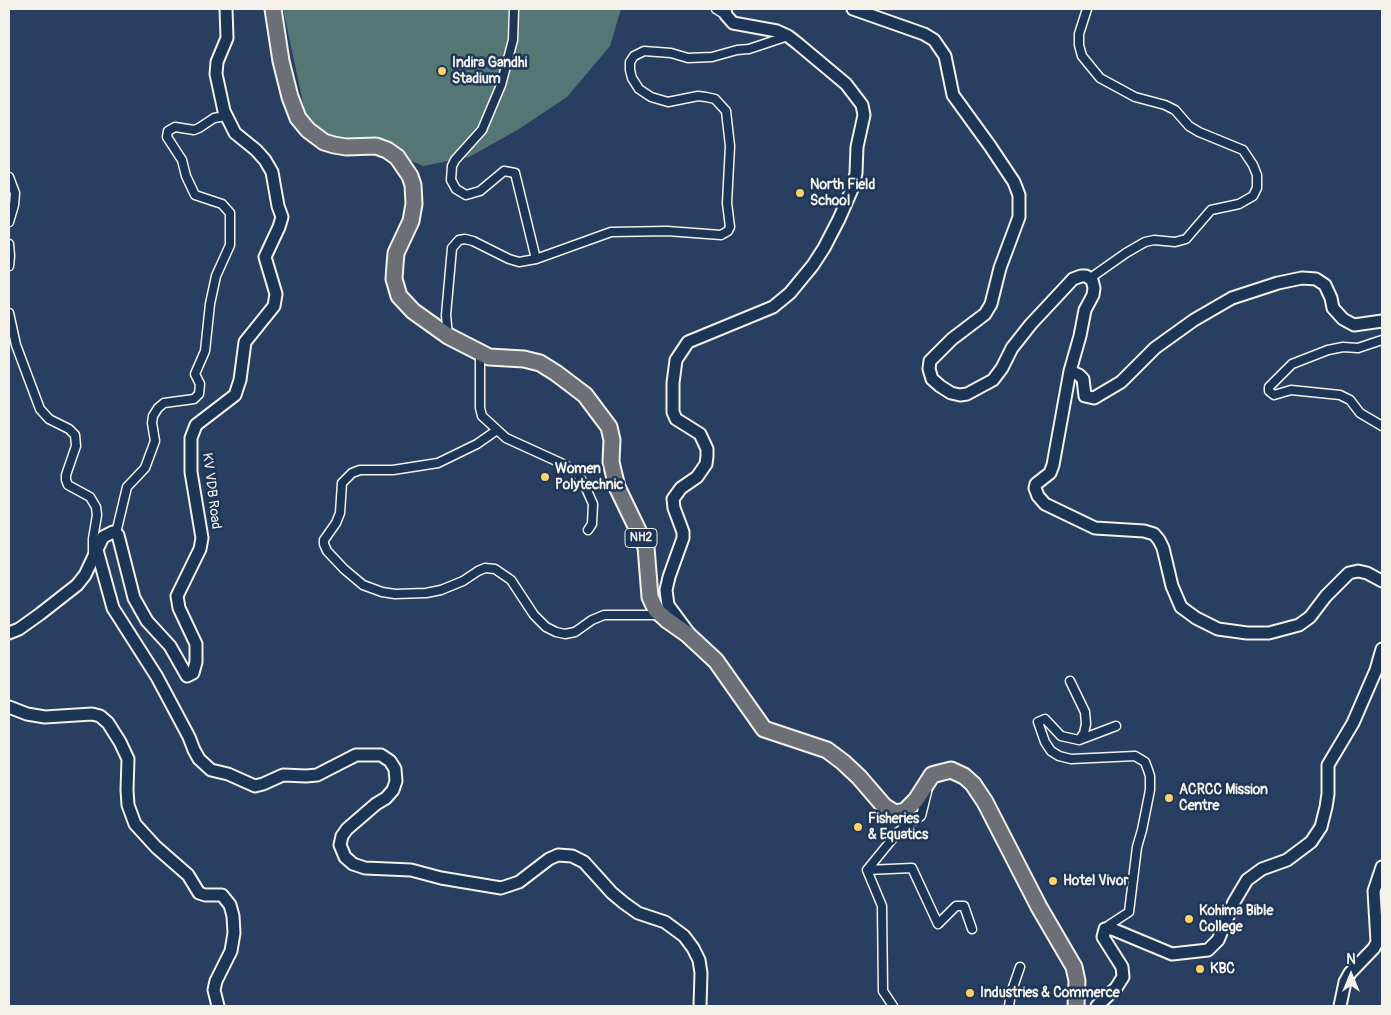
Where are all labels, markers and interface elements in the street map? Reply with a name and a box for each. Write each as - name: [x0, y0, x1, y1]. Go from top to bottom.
- place label: Indira Gandhi Stadium: [452, 55, 527, 88]
- marker: Indira Gandhi Stadium: [436, 65, 448, 77]
- place label: North Field School: [810, 177, 875, 210]
- marker: North Field School: [794, 187, 806, 199]
- street label: KV VDB Road: [198, 452, 224, 530]
- place label: Women Polytechnic: [555, 461, 623, 494]
- marker: Women Polytechnic: [539, 471, 551, 483]
- road number: NH2: [625, 528, 657, 548]
- place label: ACRCC Mission Centre: [1179, 782, 1268, 814]
- marker: ACRCC Mission Centre: [1163, 792, 1175, 804]
- place label: Fisheries & Equatics: [868, 811, 928, 844]
- marker: Fisheries & Equatics: [852, 821, 864, 833]
- place label: Hotel Vivor: [1063, 873, 1128, 889]
- marker: Hotel Vivor: [1047, 875, 1059, 887]
- place label: Kohima Bible College: [1199, 903, 1273, 936]
- marker: Kohima Bible College: [1183, 913, 1195, 925]
- north arrow: [1326, 950, 1376, 1000]
- text: N: [1346, 951, 1356, 968]
- place label: KBC: [1210, 961, 1235, 977]
- marker: KBC: [1194, 963, 1206, 975]
- place label: Industries & Commerce: [980, 985, 1120, 1001]
- marker: Industries & Commerce: [964, 987, 976, 999]

